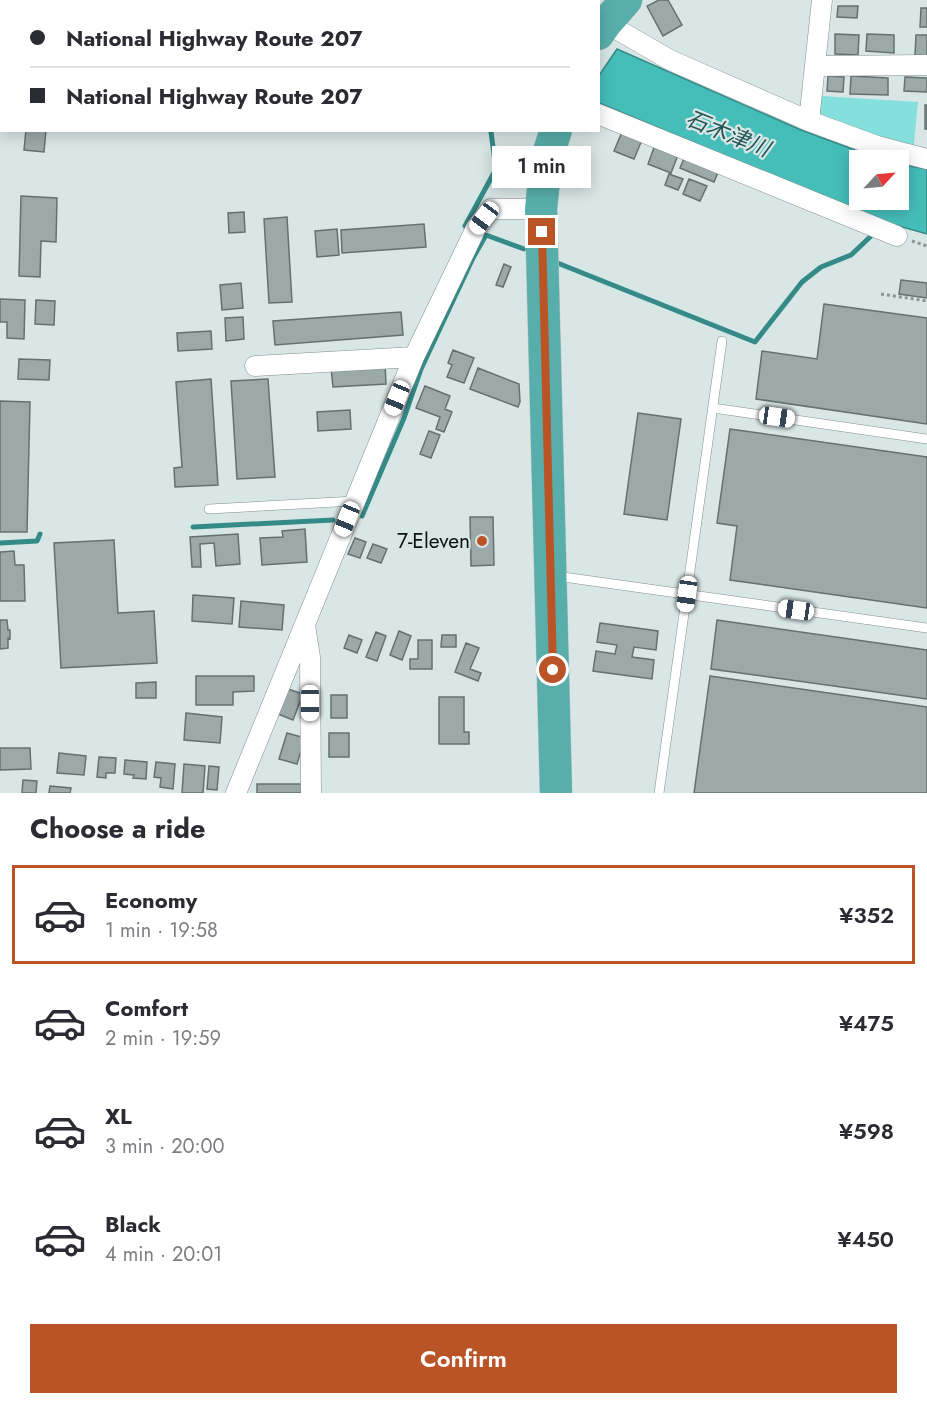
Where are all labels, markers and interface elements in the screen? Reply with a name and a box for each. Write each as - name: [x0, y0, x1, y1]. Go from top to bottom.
- text: National Highway Route 207: [66, 22, 363, 54]
- text: National Highway Route 207: [66, 80, 363, 112]
- water label: 石木津川: [681, 102, 777, 165]
- callout: 1 min: [492, 145, 592, 187]
- north arrow: [849, 150, 909, 210]
- map controls: [849, 150, 909, 210]
- text: 1 min: [517, 152, 566, 181]
- car: [466, 198, 502, 238]
- route end: [528, 218, 555, 245]
- car: [382, 378, 412, 418]
- car: [758, 406, 796, 428]
- car: [332, 499, 362, 539]
- place label: 7-Eleven: [397, 526, 470, 556]
- marker: 7-Eleven: [475, 534, 489, 548]
- car: [676, 575, 698, 613]
- car: [777, 599, 815, 621]
- route start: [539, 656, 566, 683]
- car: [301, 685, 319, 721]
- text: Choose a ride: [30, 809, 205, 848]
- text: Economy: [105, 884, 197, 916]
- icon: car: [33, 888, 87, 942]
- text: ¥352: [839, 899, 894, 931]
- text: 1 min · 19:58: [105, 916, 218, 945]
- text: Comfort: [105, 992, 188, 1024]
- icon: car: [33, 996, 87, 1050]
- text: ¥475: [839, 1007, 894, 1039]
- text: 2 min · 19:59: [105, 1024, 221, 1053]
- text: XL: [105, 1100, 132, 1132]
- icon: car: [33, 1104, 87, 1158]
- text: ¥598: [839, 1115, 894, 1147]
- text: 3 min · 20:00: [105, 1132, 225, 1161]
- text: Black: [105, 1208, 161, 1240]
- icon: car: [33, 1212, 87, 1266]
- text: ¥450: [838, 1223, 894, 1255]
- text: 4 min · 20:01: [105, 1240, 222, 1269]
- button: Confirm: [30, 1324, 897, 1393]

